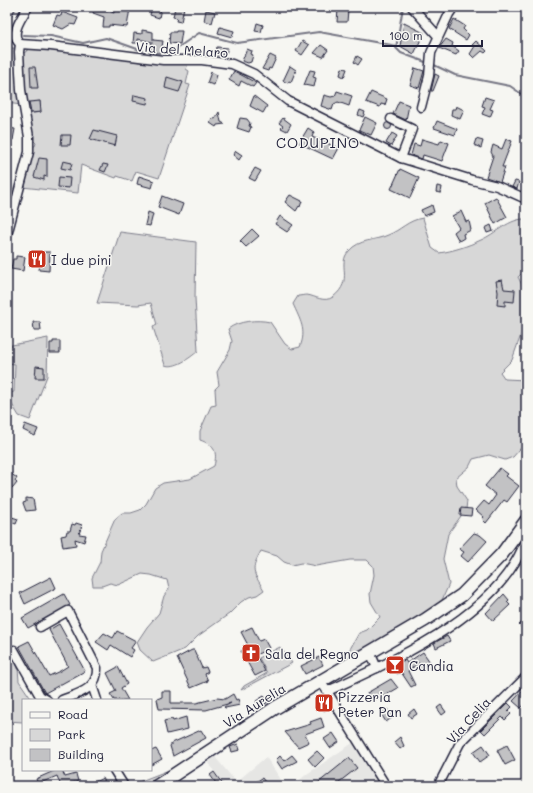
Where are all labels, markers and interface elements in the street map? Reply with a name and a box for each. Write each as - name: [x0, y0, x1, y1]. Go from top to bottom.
- scale bar: [383, 22, 482, 48]
- text: 100 m: [389, 27, 423, 43]
- street label: Via del Melaro: [135, 37, 229, 61]
- district label: CODUPINO: [276, 133, 360, 152]
- restaurant icon: I due pini: [26, 248, 48, 270]
- place label: I due pini: [51, 251, 112, 268]
- church icon: Sala del Regno: [240, 642, 262, 664]
- place label: Sala del Regno: [265, 645, 359, 662]
- bar icon: Candia: [384, 654, 406, 676]
- place label: Candia: [409, 657, 454, 674]
- street label: Via Aurelia: [220, 679, 288, 731]
- place label: Pizzeria Peter Pan: [338, 688, 402, 720]
- restaurant icon: Pizzeria Peter Pan: [313, 692, 335, 714]
- street label: Via Celia: [442, 693, 494, 747]
- legend: [22, 699, 152, 771]
- text: Road: [58, 706, 88, 722]
- text: Park: [58, 726, 85, 742]
- text: Building: [58, 746, 104, 762]

